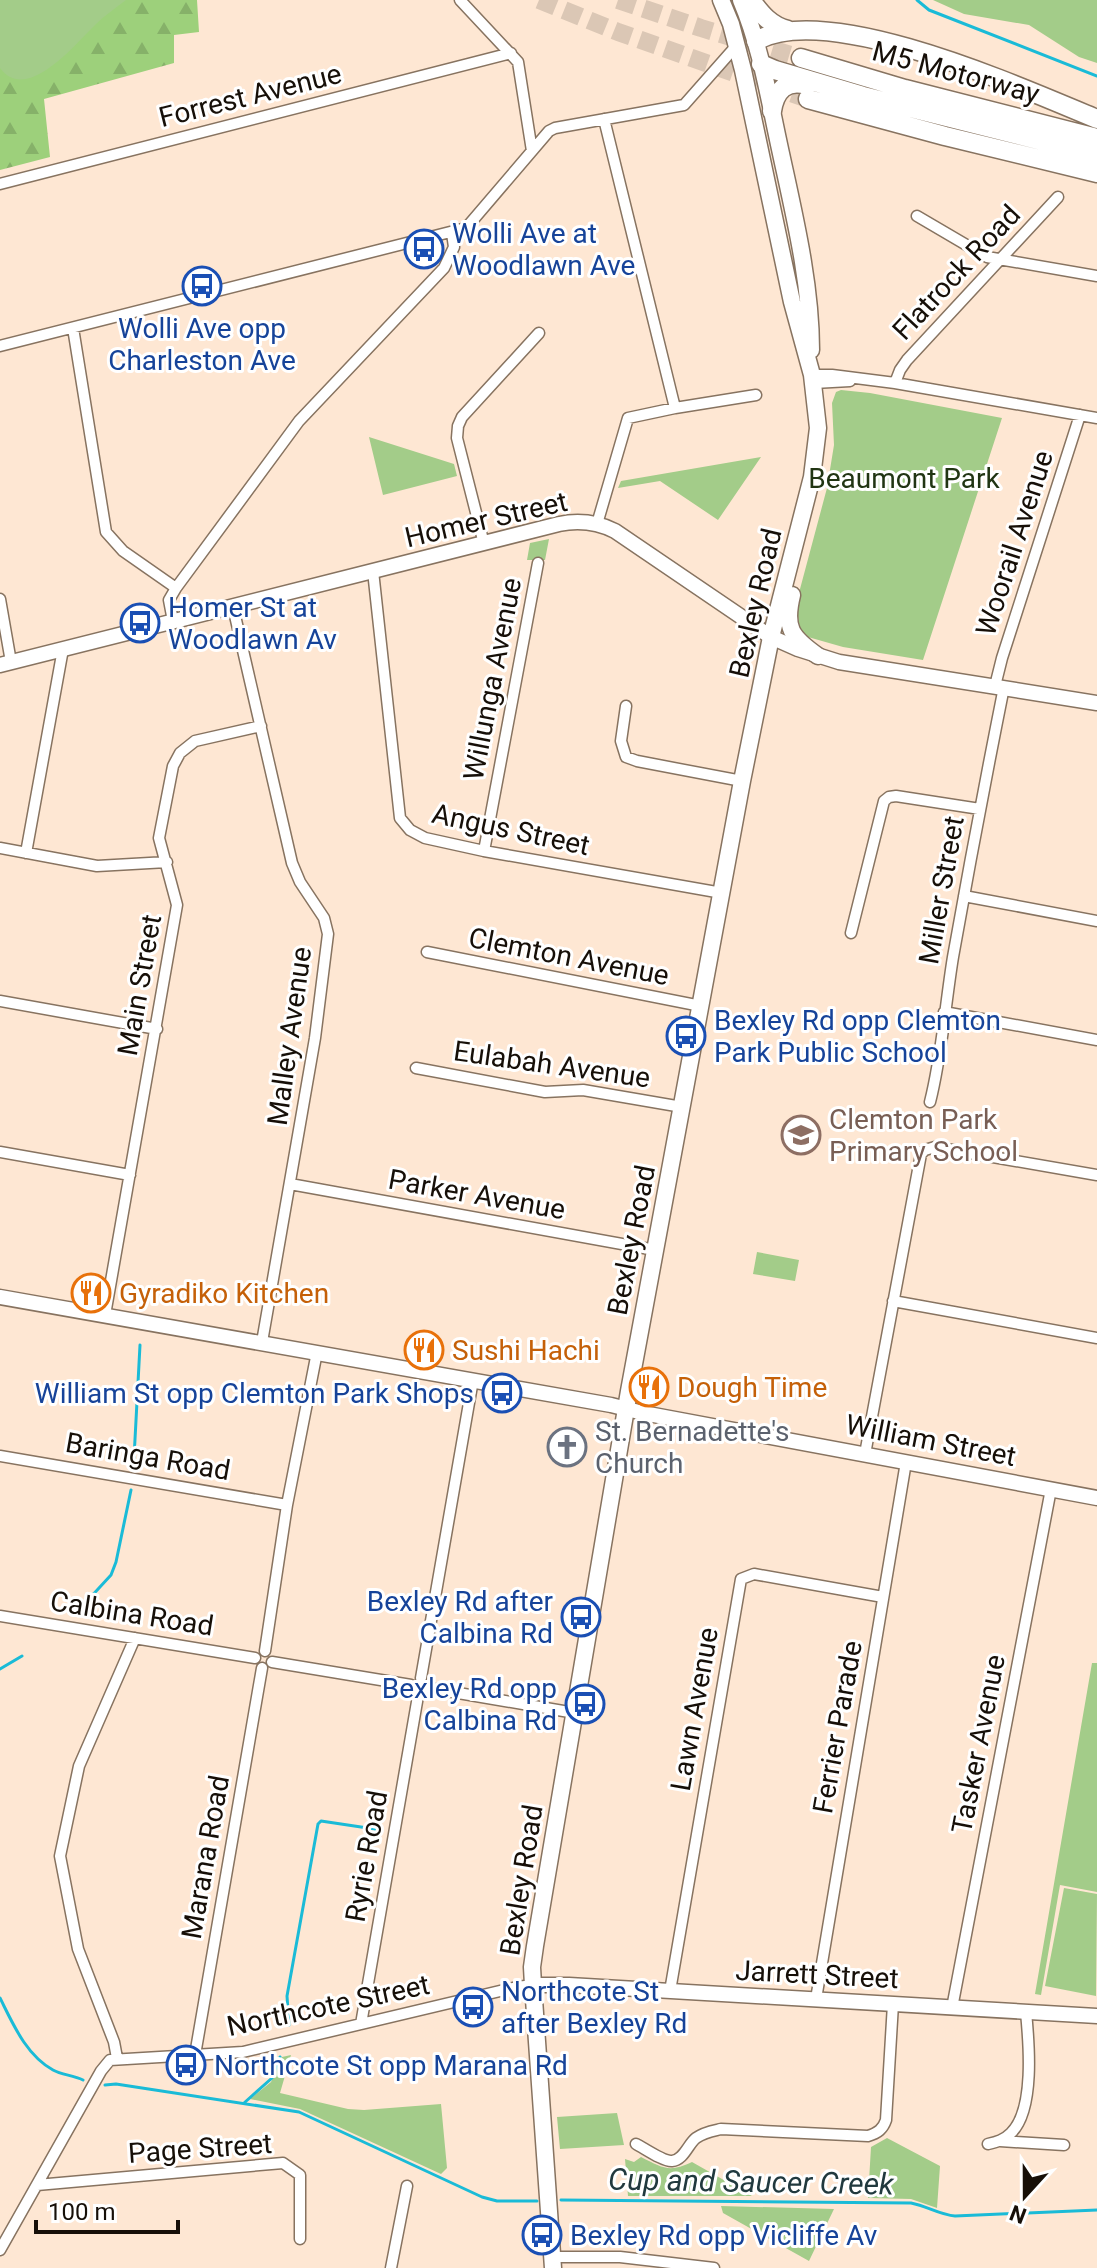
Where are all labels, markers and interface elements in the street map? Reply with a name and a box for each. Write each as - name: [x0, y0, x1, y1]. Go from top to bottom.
- street label: M5 Motorway: [869, 34, 1043, 111]
- street label: Forrest Avenue: [155, 57, 345, 134]
- street label: Flatrock Road: [886, 198, 1027, 346]
- place label: Wolli Ave at Woodlawn Ave: [452, 217, 635, 282]
- bus stop icon: Wolli Ave at Woodlawn Ave: [403, 228, 445, 270]
- bus stop icon: Wolli Ave opp Charleston Ave: [181, 265, 223, 307]
- place label: Wolli Ave opp Charleston Ave: [108, 312, 296, 377]
- street label: Woorail Avenue: [969, 446, 1060, 640]
- park label: Beaumont Park: [808, 462, 1001, 495]
- street label: Homer Street: [402, 485, 571, 554]
- street label: Bexley Road: [722, 525, 789, 681]
- street label: Willunga Avenue: [457, 575, 528, 783]
- place label: Homer St at Woodlawn Av: [168, 591, 337, 656]
- bus stop icon: Homer St at Woodlawn Av: [119, 602, 161, 644]
- street label: Angus Street: [429, 797, 593, 862]
- street label: Miller Street: [912, 813, 971, 967]
- street label: Main Street: [111, 912, 168, 1058]
- street label: Clemton Avenue: [466, 921, 672, 992]
- street label: Malley Avenue: [261, 945, 318, 1127]
- place label: Bexley Rd opp Clemton Park Public School: [714, 1004, 1001, 1069]
- bus stop icon: Bexley Rd opp Clemton Park Public School: [665, 1015, 707, 1057]
- street label: Eulabah Avenue: [452, 1034, 652, 1095]
- place label: Clemton Park Primary School: [829, 1103, 1018, 1168]
- school or university icon: Clemton Park Primary School: [780, 1114, 822, 1156]
- street label: Bexley Road: [601, 1162, 662, 1318]
- street label: Parker Avenue: [386, 1163, 568, 1226]
- restaurant icon: Gyradiko Kitchen: [70, 1272, 112, 1314]
- place label: Gyradiko Kitchen: [119, 1277, 329, 1310]
- restaurant icon: Sushi Hachi: [403, 1329, 445, 1371]
- place label: Sushi Hachi: [452, 1334, 600, 1367]
- restaurant icon: Dough Time: [628, 1366, 670, 1408]
- place label: Dough Time: [677, 1371, 827, 1404]
- bus stop icon: William St opp Clemton Park Shops: [481, 1372, 523, 1414]
- place label: William St opp Clemton Park Shops: [35, 1377, 474, 1410]
- street label: William Street: [843, 1408, 1019, 1473]
- place label: St. Bernadette's Church: [595, 1415, 789, 1480]
- street label: Baringa Road: [63, 1426, 233, 1487]
- church icon: St. Bernadette's Church: [546, 1426, 588, 1468]
- street label: Calbina Road: [48, 1584, 216, 1643]
- place label: Bexley Rd after Calbina Rd: [367, 1585, 554, 1650]
- bus stop icon: Bexley Rd after Calbina Rd: [560, 1596, 602, 1638]
- street label: Lawn Avenue: [664, 1625, 725, 1793]
- street label: Ferrier Parade: [806, 1638, 869, 1816]
- street label: Tasker Avenue: [945, 1652, 1012, 1836]
- place label: Bexley Rd opp Calbina Rd: [382, 1672, 557, 1737]
- bus stop icon: Bexley Rd opp Calbina Rd: [564, 1683, 606, 1725]
- street label: Marana Road: [175, 1773, 236, 1942]
- street label: Ryrie Road: [339, 1788, 394, 1924]
- street label: Bexley Road: [493, 1802, 550, 1958]
- street label: Jarrett Street: [735, 1954, 899, 1995]
- street label: Northcote Street: [224, 1968, 432, 2043]
- place label: Northcote St after Bexley Rd: [501, 1975, 687, 2040]
- bus stop icon: Northcote St after Bexley Rd: [452, 1986, 494, 2028]
- bus stop icon: Northcote St opp Marana Rd: [165, 2044, 207, 2086]
- place label: Northcote St opp Marana Rd: [214, 2049, 568, 2082]
- street label: Page Street: [127, 2127, 273, 2170]
- north arrow: [985, 2156, 1065, 2236]
- water label: Cup and Saucer Creek: [608, 2162, 895, 2202]
- scale bar: [36, 2184, 178, 2234]
- text: 100 m: [48, 2198, 115, 2226]
- text: N: [1006, 2200, 1030, 2229]
- bus stop icon: Bexley Rd opp Vicliffe Av: [521, 2214, 563, 2256]
- place label: Bexley Rd opp Vicliffe Av: [570, 2219, 878, 2252]

